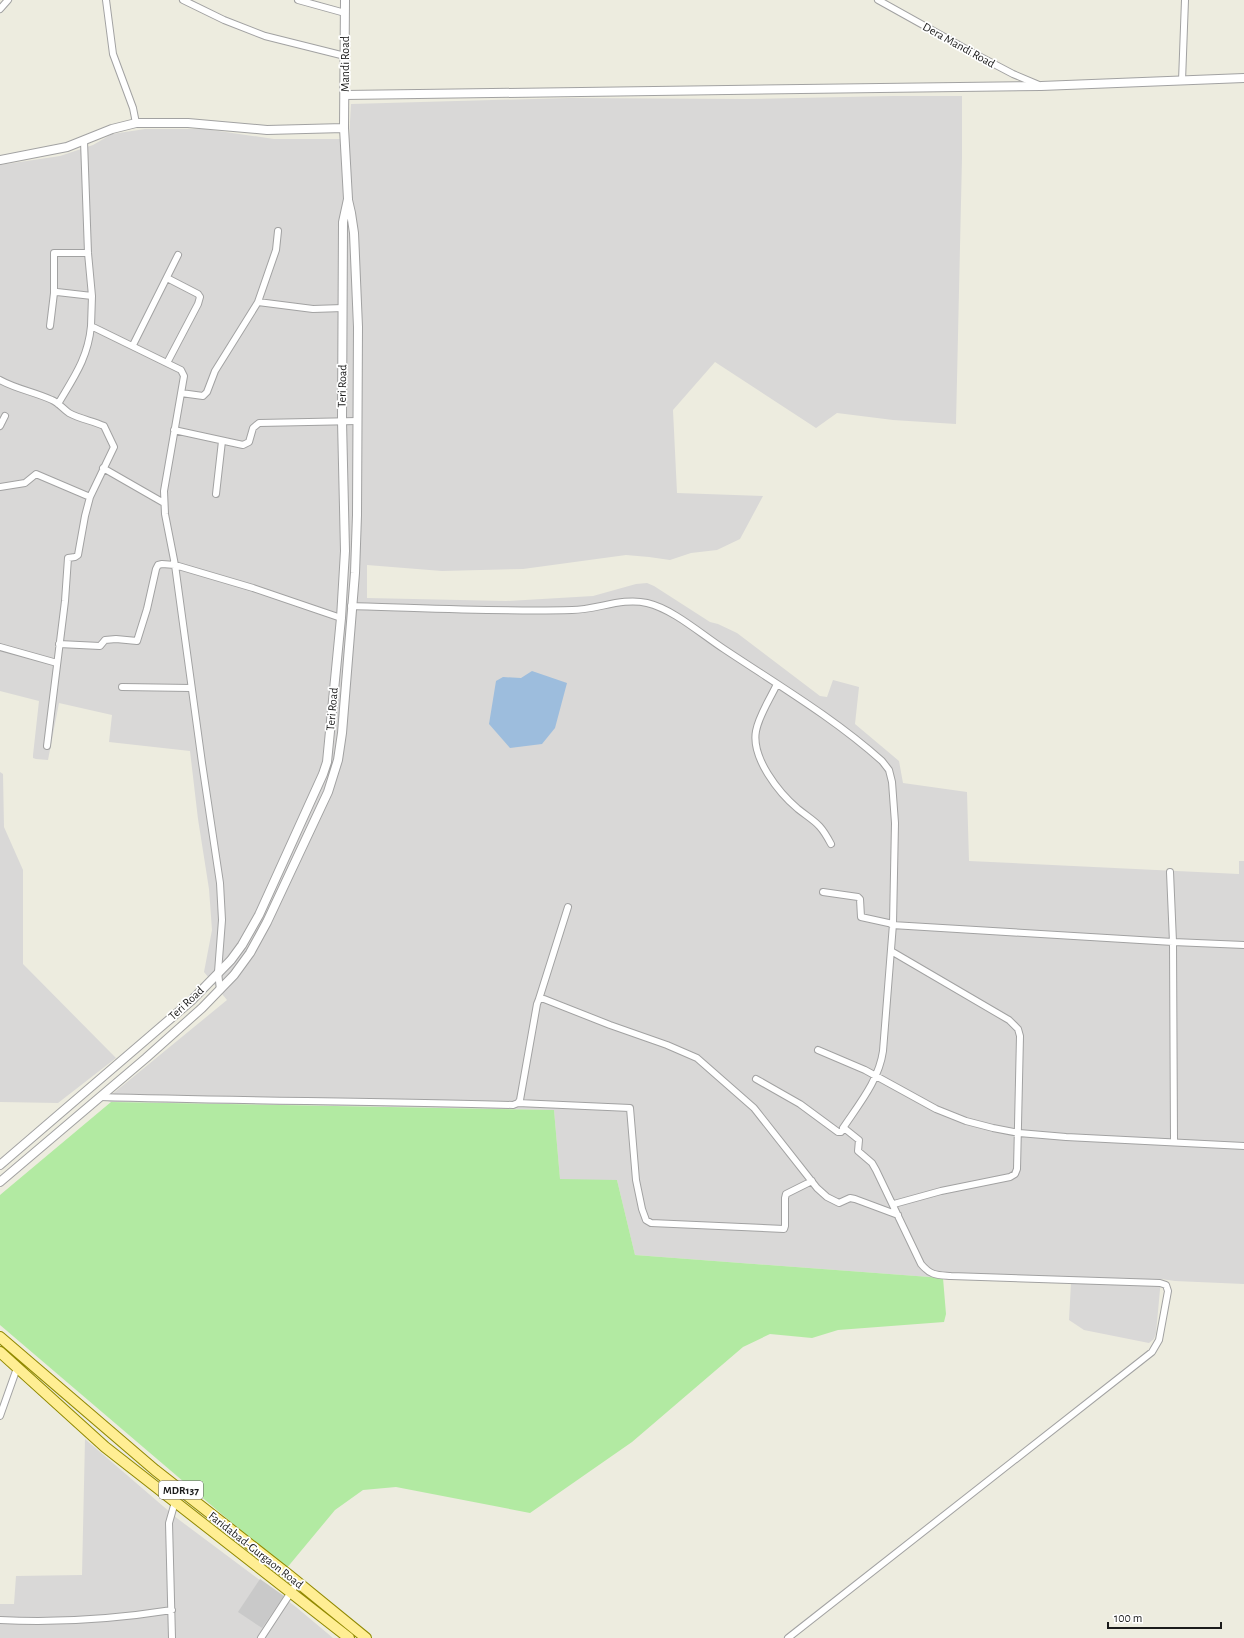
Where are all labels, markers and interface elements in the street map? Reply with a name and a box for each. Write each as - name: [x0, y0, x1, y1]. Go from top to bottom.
- street label: Dera Mandi Road: [921, 20, 997, 70]
- street label: Mandi Road: [339, 36, 351, 92]
- street label: Teri Road: [336, 364, 348, 408]
- street label: Teri Road: [324, 687, 340, 731]
- street label: Teri Road: [166, 984, 206, 1022]
- road number: MDR137: [159, 1481, 203, 1499]
- street label: Faridabad-Gurgaon Road: [206, 1509, 306, 1591]
- scale bar: [1108, 1604, 1221, 1630]
- text: 100 m: [1114, 1612, 1142, 1624]

